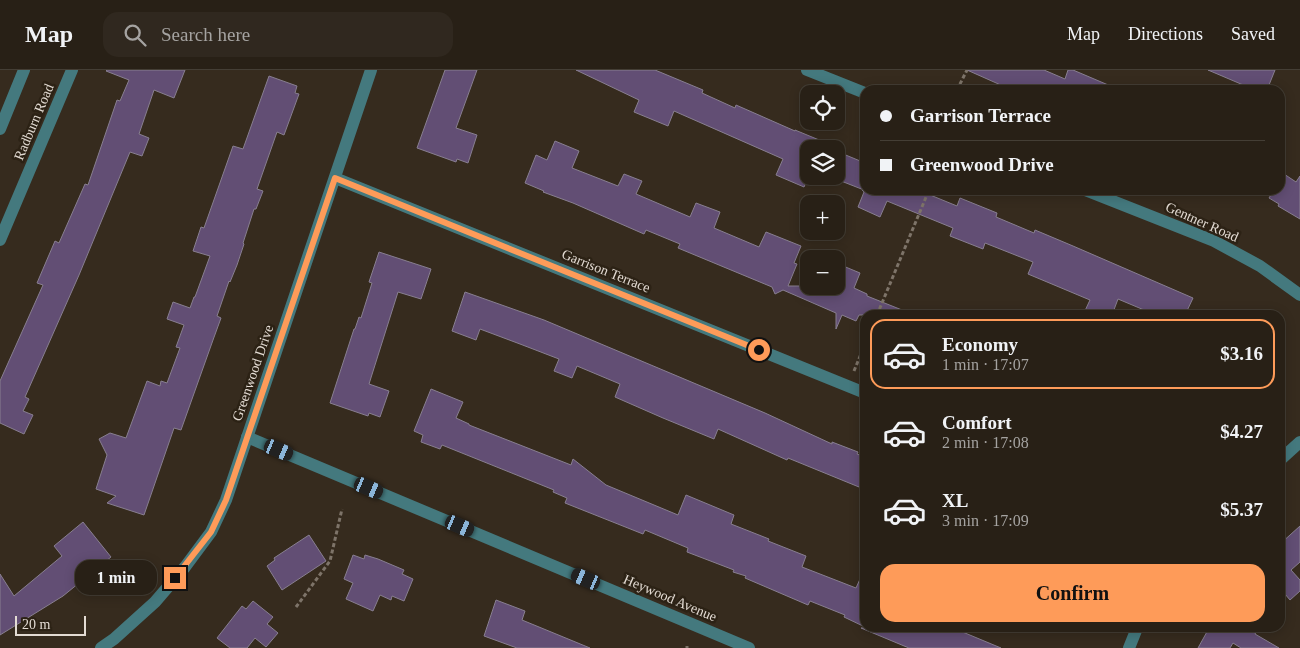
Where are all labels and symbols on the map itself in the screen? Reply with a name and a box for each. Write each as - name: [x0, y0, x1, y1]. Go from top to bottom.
- street label: Radburn Road: [11, 82, 57, 162]
- street label: Gentner Road: [1163, 199, 1241, 245]
- street label: Garrison Terrace: [560, 246, 652, 296]
- street label: Greenwood Drive: [230, 323, 276, 423]
- route start: [748, 339, 770, 361]
- car: [262, 437, 295, 463]
- car: [352, 475, 385, 501]
- car: [443, 513, 476, 539]
- callout: 1 min: [75, 560, 158, 596]
- car: [569, 566, 602, 592]
- route end: [164, 567, 186, 589]
- street label: Heywood Avenue: [621, 572, 719, 624]
- scale bar: [15, 613, 86, 636]

